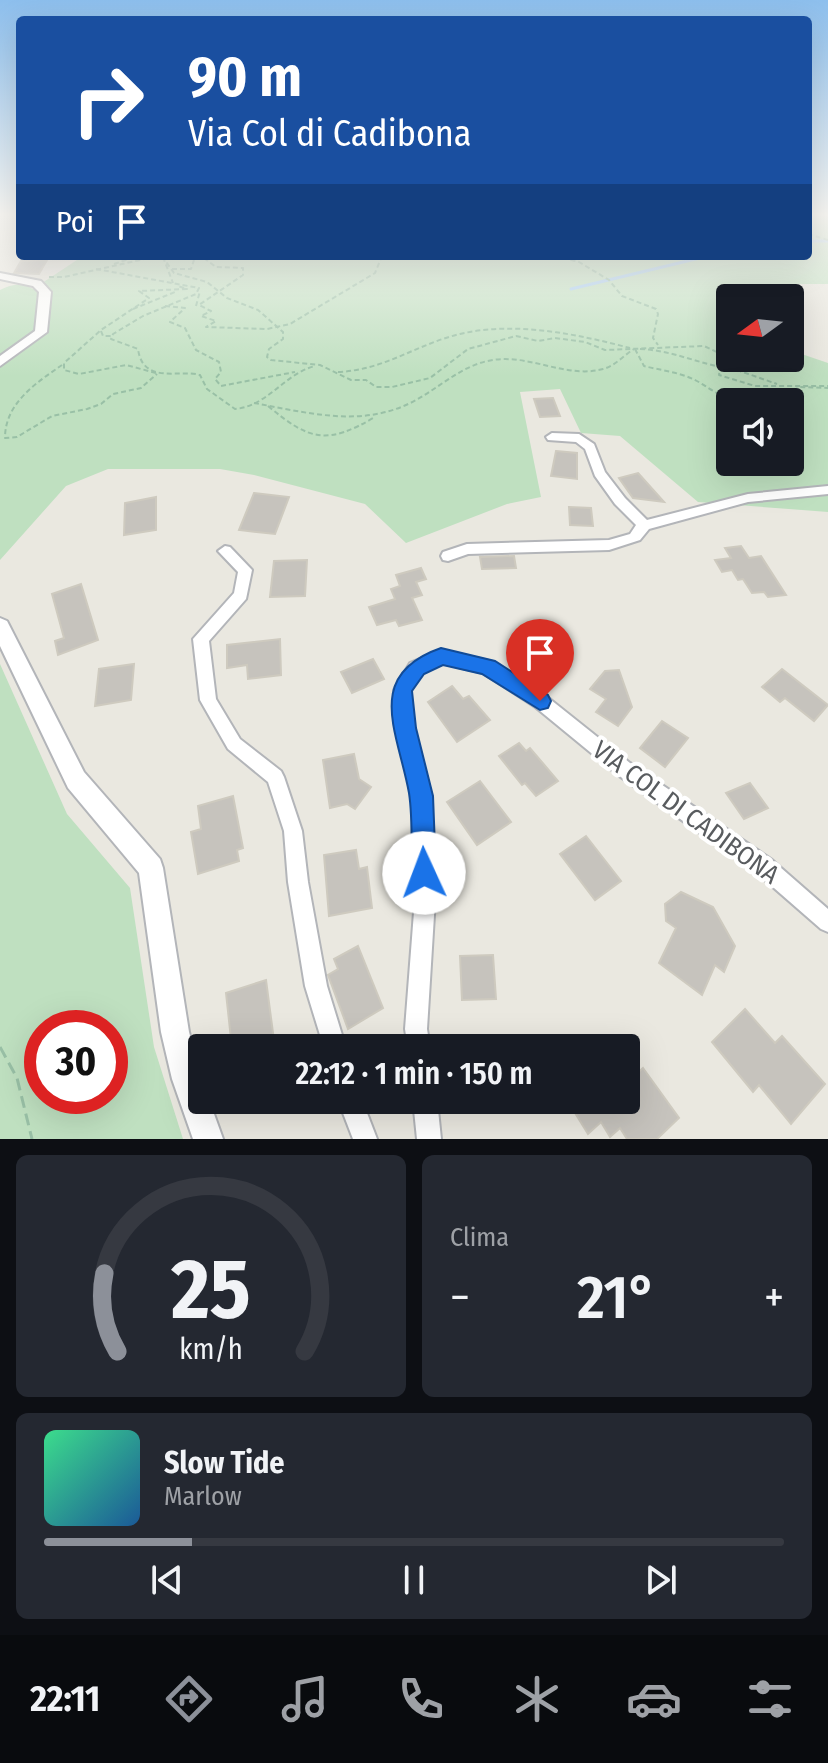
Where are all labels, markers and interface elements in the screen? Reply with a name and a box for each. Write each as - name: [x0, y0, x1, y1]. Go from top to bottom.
- text: 90 m: [188, 44, 302, 111]
- icon: right: [56, 48, 160, 152]
- text: Via Col di Cadibona: [188, 112, 471, 156]
- icon: arrive: [110, 200, 154, 244]
- text: Poi: [56, 204, 94, 240]
- north arrow: [716, 284, 804, 372]
- map controls: [716, 284, 804, 476]
- button: sound: [716, 388, 804, 476]
- pin: [506, 619, 574, 701]
- icon: arrive: [518, 631, 562, 675]
- street label: VIA COL DI CADIBONA: [586, 734, 785, 891]
- position arrow: [382, 831, 466, 915]
- speed limit sign: 30: [24, 1010, 128, 1114]
- text: 22:12 · 1 min · 150 m: [296, 1056, 532, 1092]
- text: Clima: [450, 1222, 509, 1253]
- text: 25: [170, 1240, 251, 1340]
- text: 21°: [577, 1262, 657, 1334]
- text: −: [450, 1271, 470, 1324]
- text: +: [764, 1271, 784, 1324]
- text: km/h: [179, 1332, 243, 1367]
- text: Slow Tide: [164, 1445, 285, 1481]
- text: Marlow: [164, 1481, 242, 1512]
- icon: previous: [145, 1558, 189, 1602]
- icon: pause: [392, 1558, 436, 1602]
- icon: next: [639, 1558, 683, 1602]
- icon: directions: [161, 1671, 217, 1727]
- icon: music: [277, 1671, 333, 1727]
- icon: phone: [393, 1671, 449, 1727]
- icon: climate: [509, 1671, 565, 1727]
- icon: car: [626, 1671, 682, 1727]
- icon: filters: [742, 1671, 798, 1727]
- text: 22:11: [30, 1677, 100, 1721]

